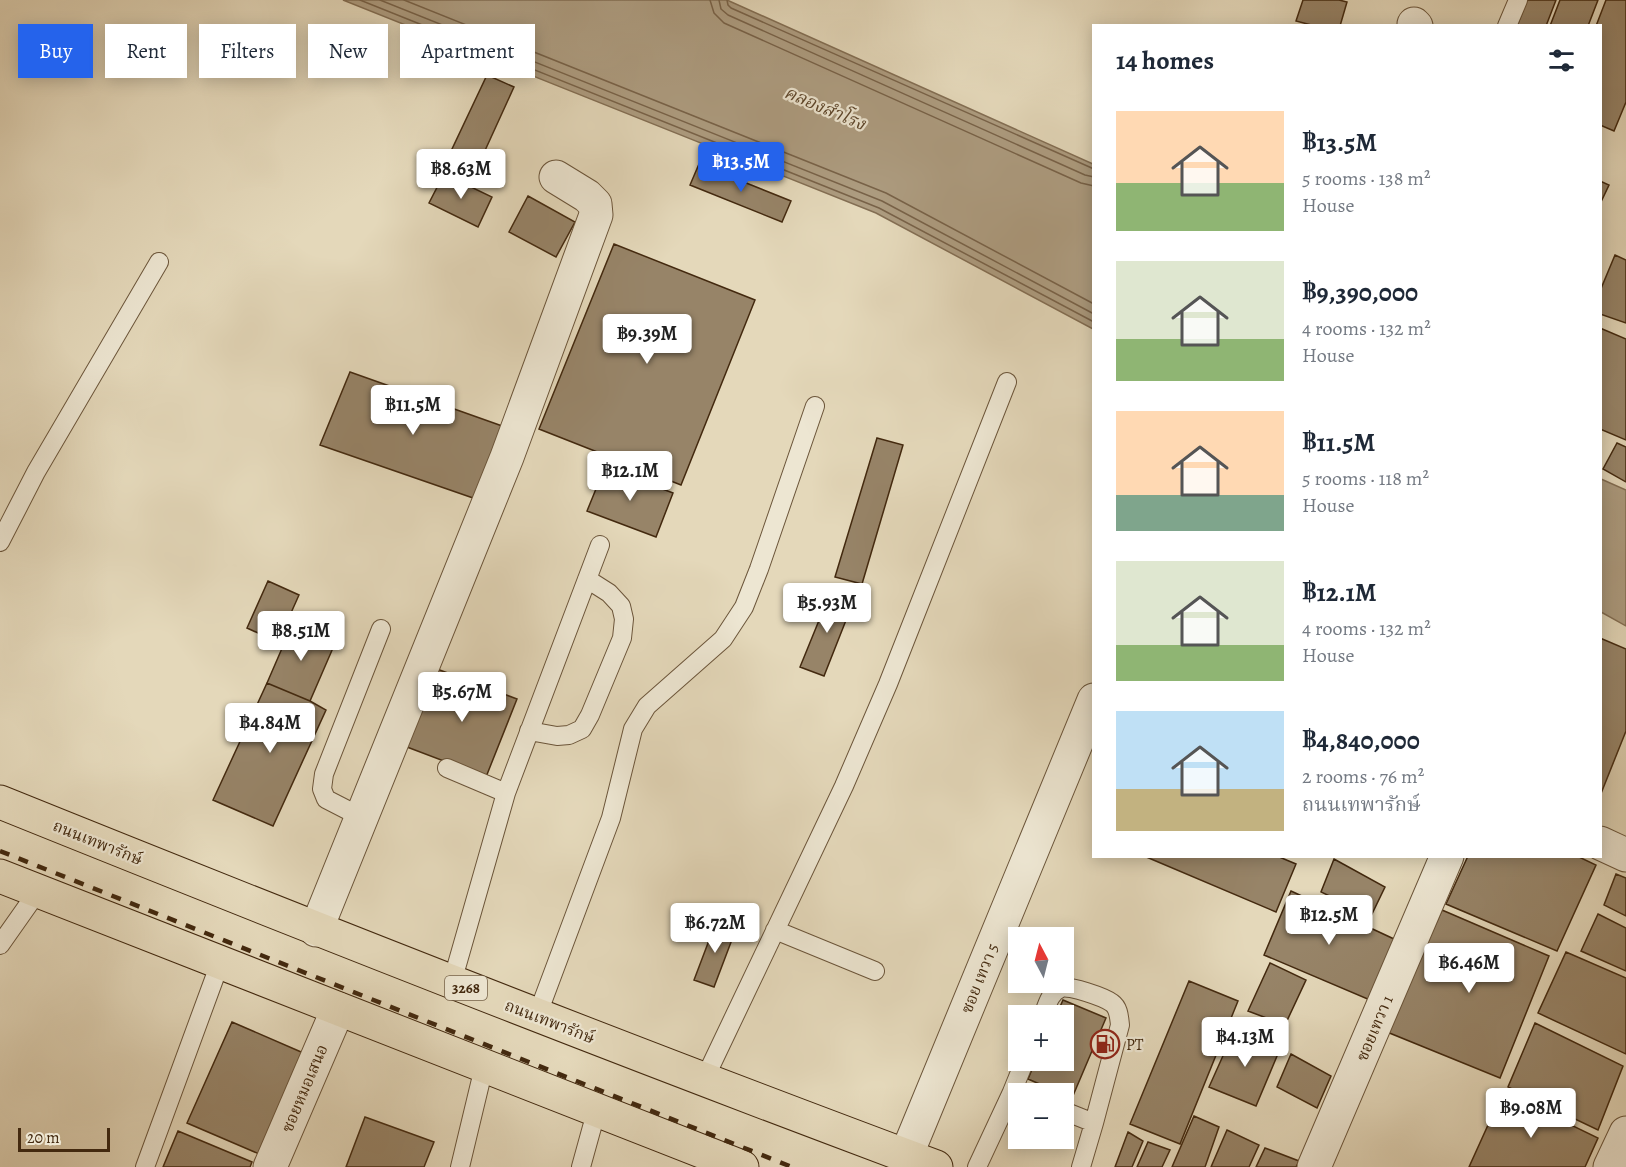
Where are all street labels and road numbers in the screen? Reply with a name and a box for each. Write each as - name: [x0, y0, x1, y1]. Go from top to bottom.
- street label: ถนนเทพารักษ์: [49, 815, 146, 871]
- street label: ซอย เทวา 5: [956, 940, 1004, 1017]
- road number: 3268: [445, 976, 487, 1000]
- street label: ซอยเทวา 1: [1351, 992, 1399, 1065]
- street label: ถนนเทพารักษ์: [501, 995, 598, 1049]
- street label: ซอยหมอเสนอ: [277, 1041, 333, 1136]

